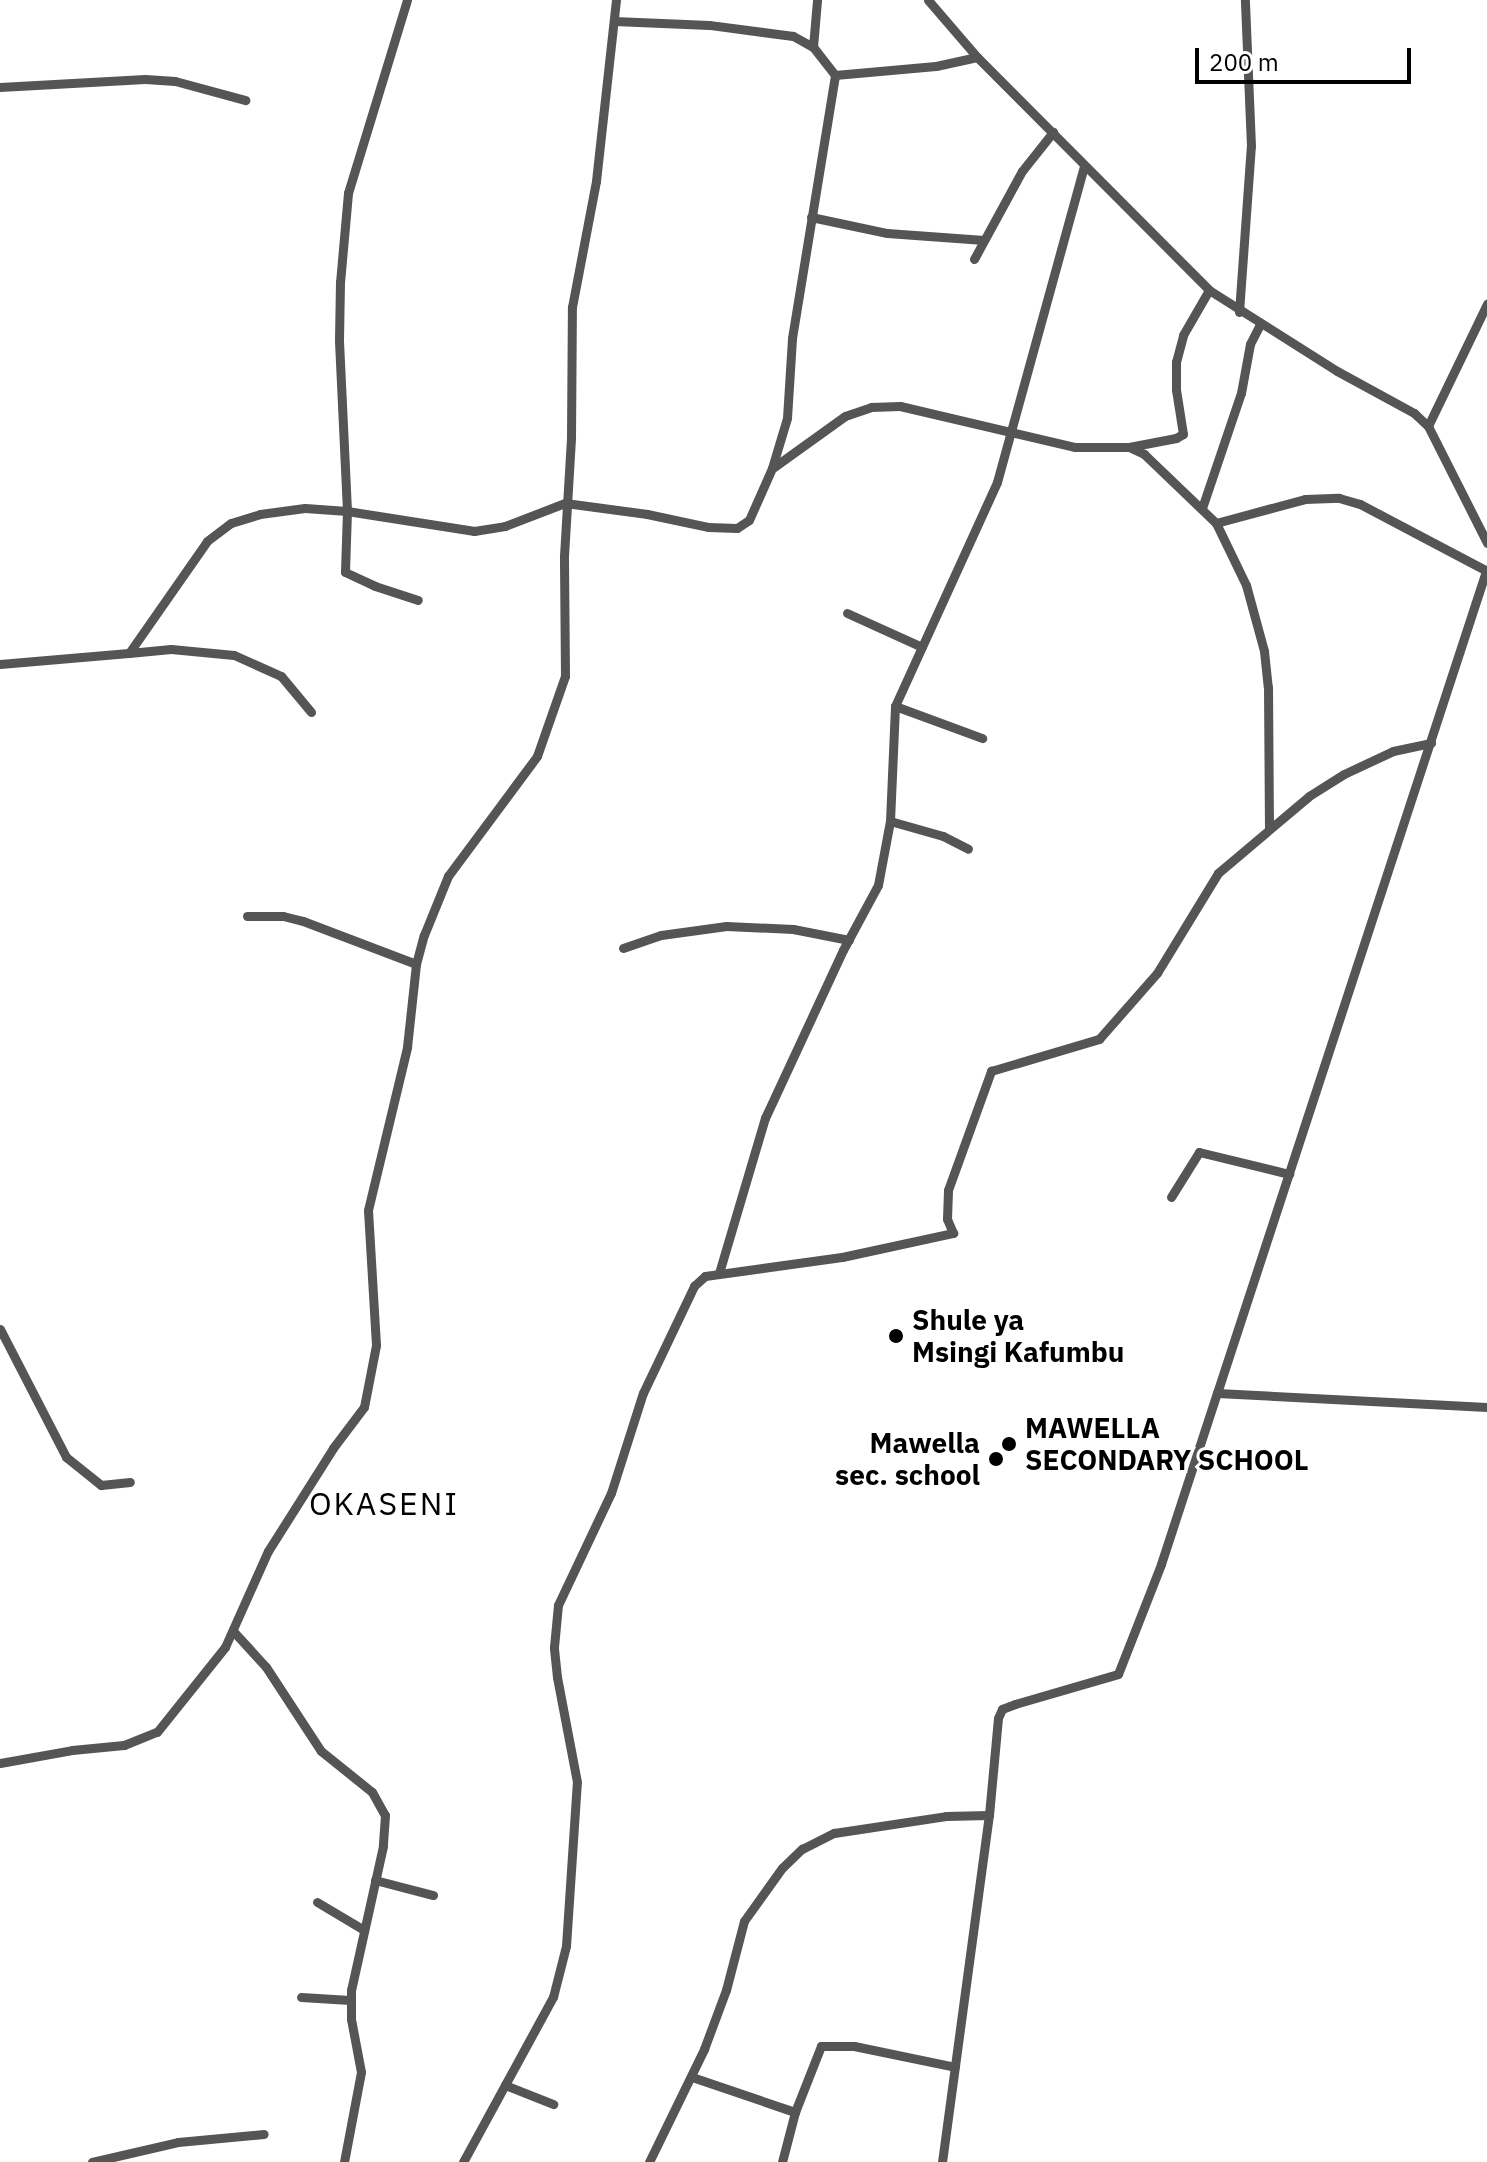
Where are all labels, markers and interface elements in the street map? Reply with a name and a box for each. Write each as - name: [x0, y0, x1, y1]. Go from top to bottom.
- scale bar: [1199, 32, 1415, 82]
- text: 200 m: [1209, 46, 1279, 78]
- place label: Shule ya Msingi Kafumbu: [912, 1303, 1124, 1369]
- marker: Shule ya Msingi Kafumbu: [887, 1327, 905, 1345]
- place label: MAWELLA SECONDARY SCHOOL: [1025, 1411, 1309, 1477]
- place label: Mawella sec. school: [835, 1426, 980, 1492]
- marker: MAWELLA SECONDARY SCHOOL: [1000, 1435, 1018, 1453]
- marker: Mawella sec. school: [987, 1450, 1005, 1468]
- district label: OKASENI: [309, 1484, 459, 1522]

